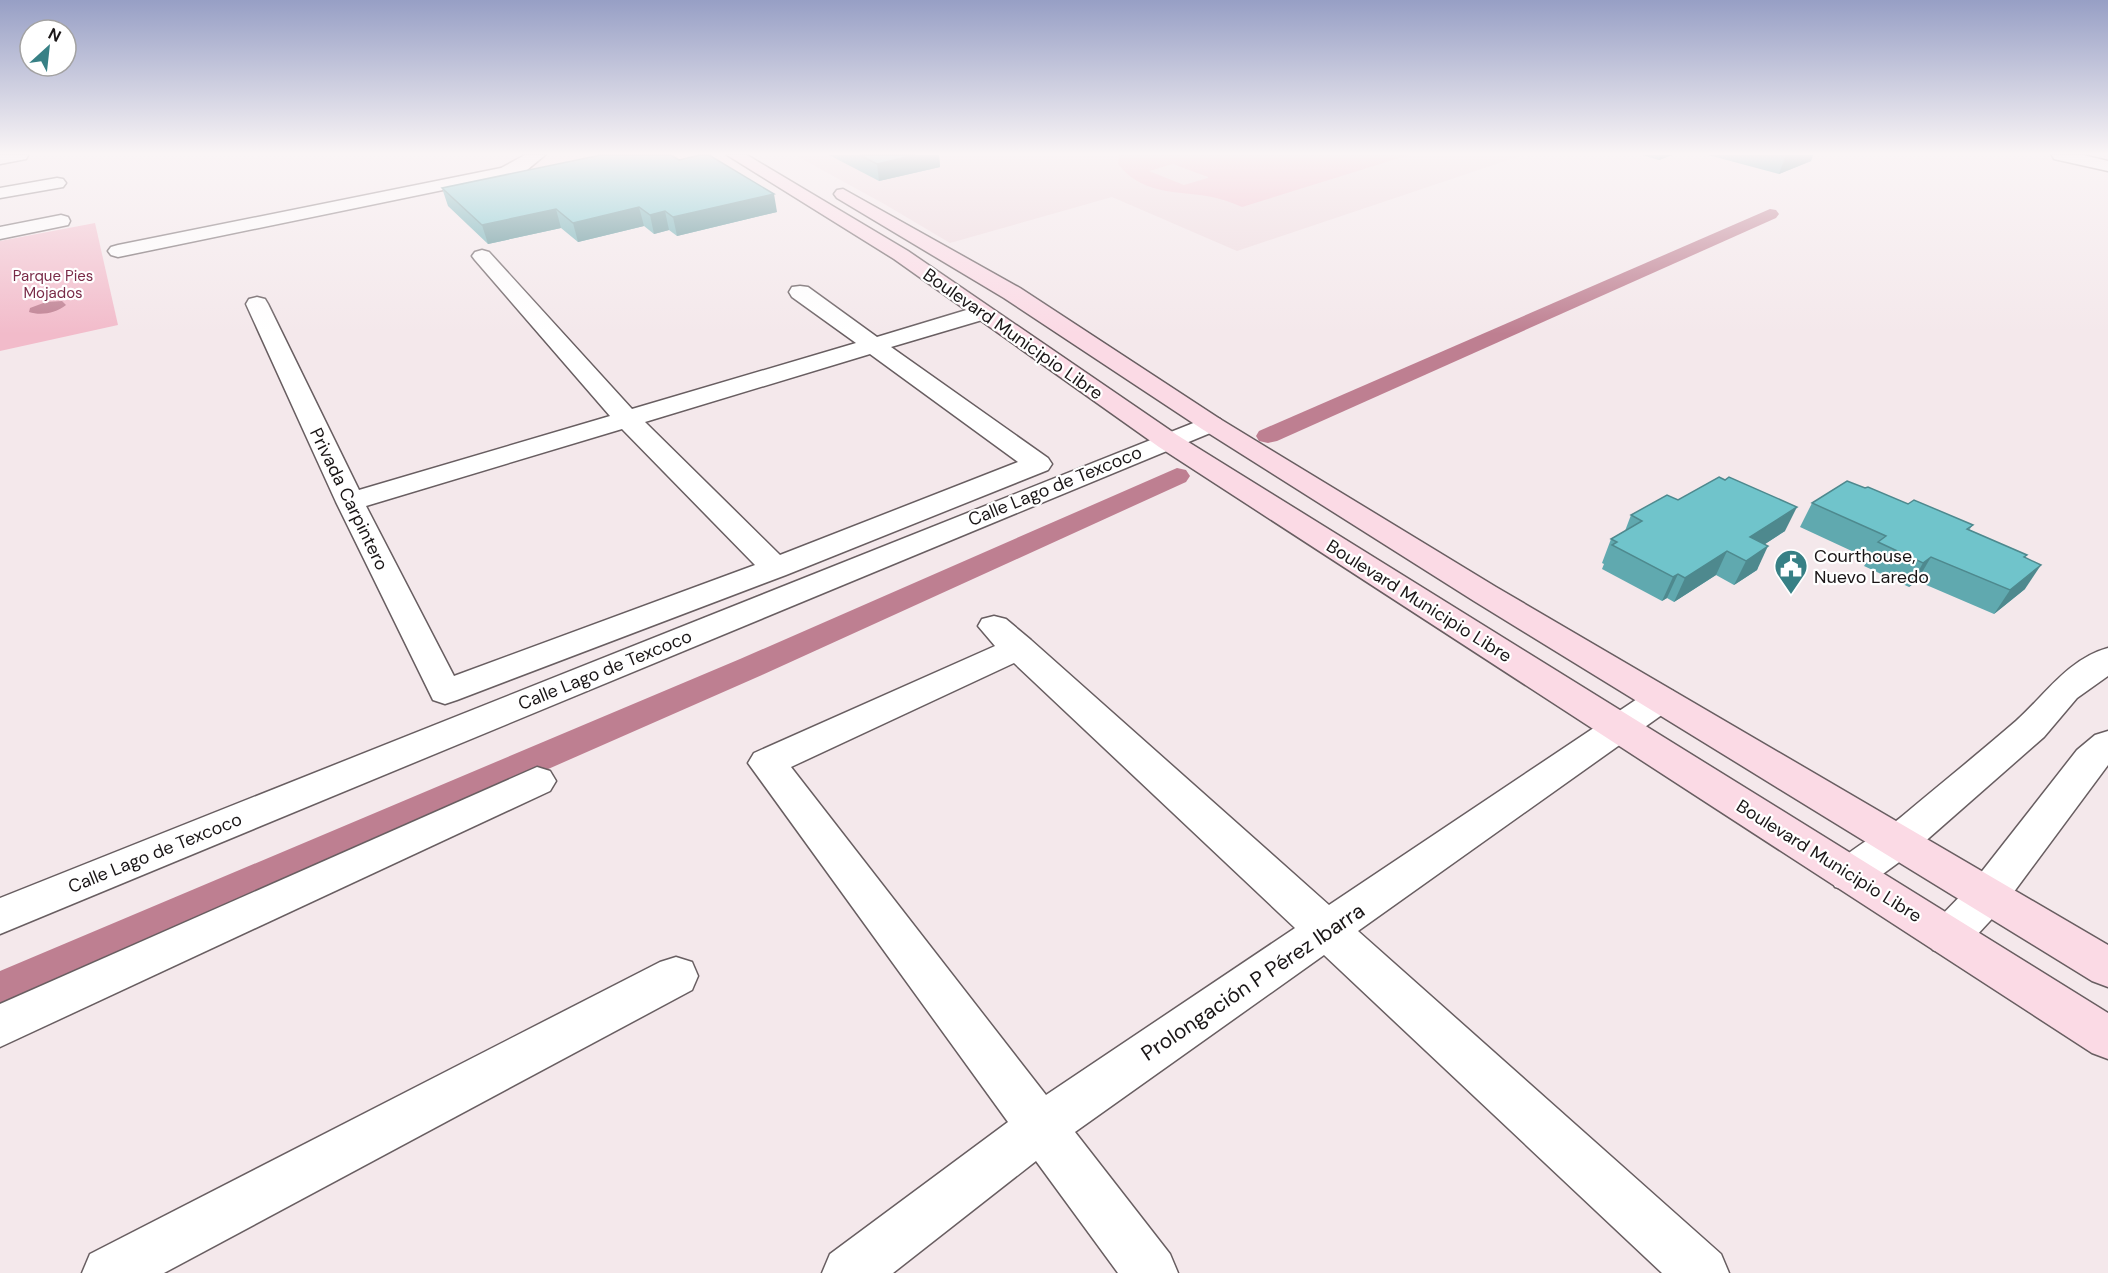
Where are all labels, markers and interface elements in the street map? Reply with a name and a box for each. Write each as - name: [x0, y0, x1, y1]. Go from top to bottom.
- north arrow: [18, 18, 78, 78]
- text: N: [45, 23, 65, 47]
- street label: Boulevard Municipio Libre: [918, 263, 1108, 405]
- park label: Parque Pies Mojados: [13, 266, 93, 303]
- street label: Privada Carpintero: [304, 424, 394, 574]
- street label: Calle Lago de Texcoco: [965, 440, 1145, 532]
- street label: Boulevard Municipio Libre: [1322, 534, 1516, 668]
- place label: Courthouse, Nuevo Laredo: [1814, 544, 1929, 589]
- public building icon: Courthouse, Nuevo Laredo: [1773, 548, 1809, 595]
- street label: Calle Lago de Texcoco: [515, 624, 695, 716]
- street label: Boulevard Municipio Libre: [1732, 794, 1926, 928]
- street label: Calle Lago de Texcoco: [65, 807, 245, 899]
- street label: Prolongación P Pérez Ibarra: [1136, 897, 1370, 1067]

